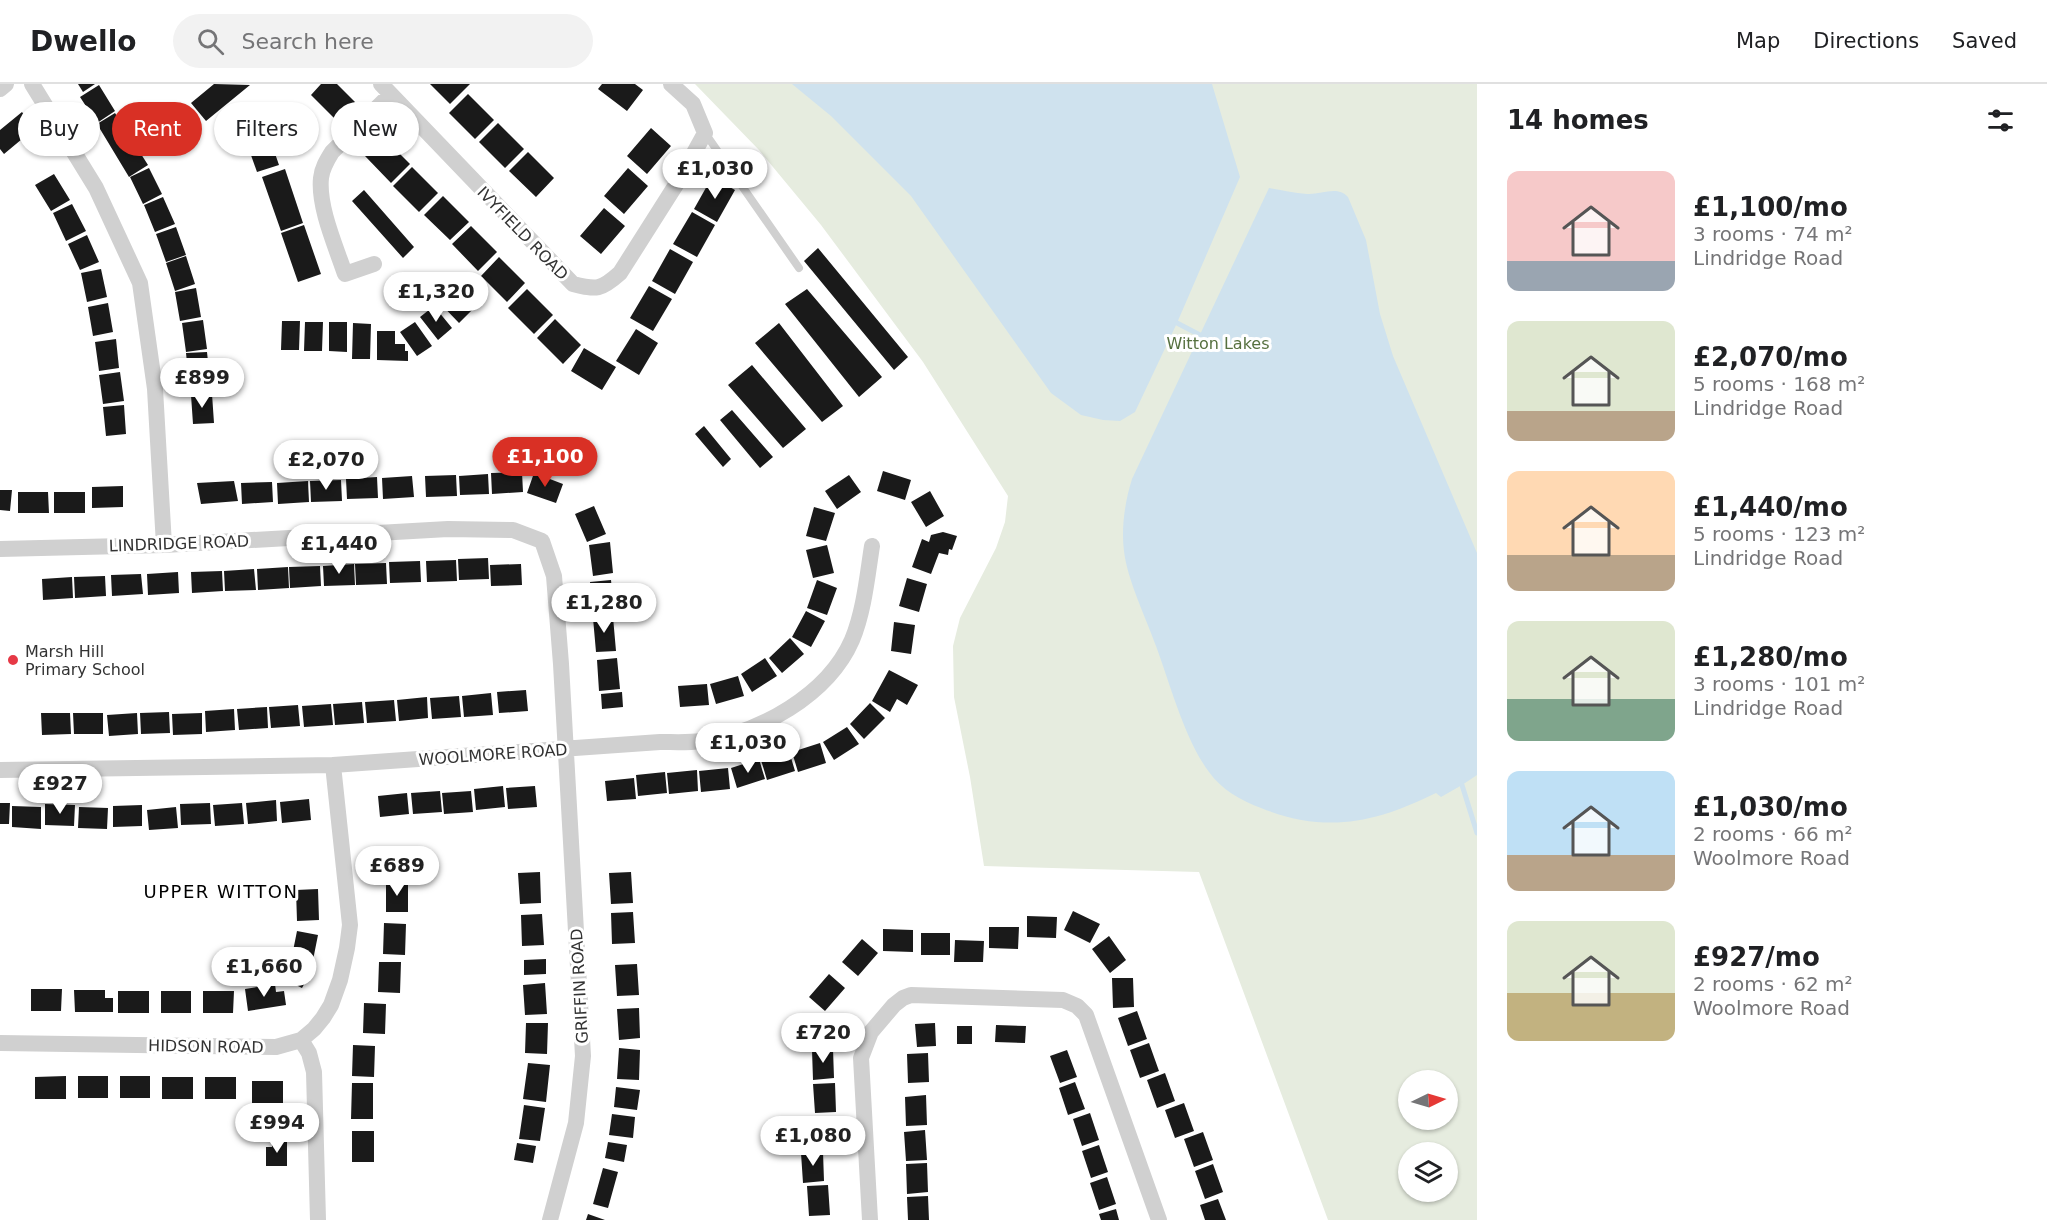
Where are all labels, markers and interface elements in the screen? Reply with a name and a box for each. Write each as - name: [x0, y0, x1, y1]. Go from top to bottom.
- search box: [173, 14, 593, 68]
- text: Dwello: [30, 25, 137, 58]
- icon: search: [194, 25, 227, 58]
- text: Search here: [242, 29, 374, 54]
- text: Map: [1736, 29, 1780, 53]
- text: Directions: [1813, 29, 1919, 53]
- text: Saved: [1952, 29, 2017, 53]
- chip: Buy: [18, 102, 100, 156]
- chip: Rent: [112, 102, 202, 156]
- chip: Filters: [214, 102, 319, 156]
- chip: New: [331, 102, 419, 156]
- icon: filters: [1984, 104, 2017, 137]
- text: 14 homes: [1507, 105, 1649, 135]
- pin: £1,030: [666, 149, 764, 200]
- text: £1,030: [676, 156, 754, 180]
- street label: IVYFIELD ROAD: [473, 183, 572, 284]
- text: £1,100/mo: [1693, 192, 1848, 222]
- icon: home: [1555, 195, 1627, 267]
- text: 3 rooms · 74 m²: [1693, 222, 1853, 246]
- text: Lindridge Road: [1693, 246, 1843, 270]
- pin: £1,320: [387, 272, 485, 323]
- text: £1,320: [397, 279, 475, 303]
- park label: Witton Lakes: [1166, 334, 1270, 353]
- text: £2,070/mo: [1693, 342, 1848, 372]
- icon: home: [1555, 345, 1627, 417]
- pin: £899: [166, 358, 238, 409]
- text: £899: [174, 365, 230, 389]
- text: 5 rooms · 168 m²: [1693, 372, 1865, 396]
- text: Lindridge Road: [1693, 396, 1843, 420]
- pin: £1,100: [496, 437, 594, 488]
- pin: £2,070: [277, 440, 375, 491]
- text: £1,100: [506, 444, 584, 468]
- text: £2,070: [287, 447, 365, 471]
- text: £1,440/mo: [1693, 492, 1848, 522]
- icon: home: [1555, 495, 1627, 567]
- text: 5 rooms · 123 m²: [1693, 522, 1865, 546]
- pin: £1,440: [290, 524, 388, 575]
- text: £1,440: [300, 531, 378, 555]
- street label: LINDRIDGE ROAD: [109, 532, 249, 555]
- text: Lindridge Road: [1693, 546, 1843, 570]
- pin: £1,280: [555, 583, 653, 634]
- text: £1,280: [565, 590, 643, 614]
- place label: Marsh Hill Primary School: [25, 642, 145, 679]
- text: £1,280/mo: [1693, 642, 1848, 672]
- icon: home: [1555, 645, 1627, 717]
- marker: Marsh Hill Primary School: [6, 653, 20, 667]
- text: 3 rooms · 101 m²: [1693, 672, 1865, 696]
- text: Lindridge Road: [1693, 696, 1843, 720]
- pin: £1,030: [699, 723, 797, 774]
- text: £1,030: [709, 730, 787, 754]
- street label: WOOLMORE ROAD: [418, 740, 568, 769]
- pin: £927: [24, 764, 96, 815]
- text: £927: [32, 771, 88, 795]
- text: £1,030/mo: [1693, 792, 1848, 822]
- icon: home: [1555, 795, 1627, 867]
- text: 2 rooms · 66 m²: [1693, 822, 1853, 846]
- pin: £689: [361, 846, 433, 897]
- text: Woolmore Road: [1693, 846, 1850, 870]
- text: £689: [369, 853, 425, 877]
- district label: UPPER WITTON: [144, 881, 298, 902]
- street label: GRIFFIN ROAD: [567, 928, 592, 1044]
- text: £927/mo: [1693, 942, 1820, 972]
- icon: home: [1555, 945, 1627, 1017]
- pin: £1,660: [215, 947, 313, 998]
- text: £1,660: [225, 954, 303, 978]
- text: 2 rooms · 62 m²: [1693, 972, 1853, 996]
- text: Woolmore Road: [1693, 996, 1850, 1020]
- pin: £720: [787, 1013, 859, 1064]
- text: £720: [795, 1020, 851, 1044]
- street label: HIDSON ROAD: [148, 1036, 264, 1057]
- north arrow: [1398, 1070, 1458, 1130]
- map controls: [1398, 1070, 1458, 1202]
- pin: £994: [241, 1103, 313, 1154]
- text: £994: [249, 1110, 305, 1134]
- pin: £1,080: [764, 1116, 862, 1167]
- text: £1,080: [774, 1123, 852, 1147]
- button: layers: [1398, 1142, 1458, 1202]

